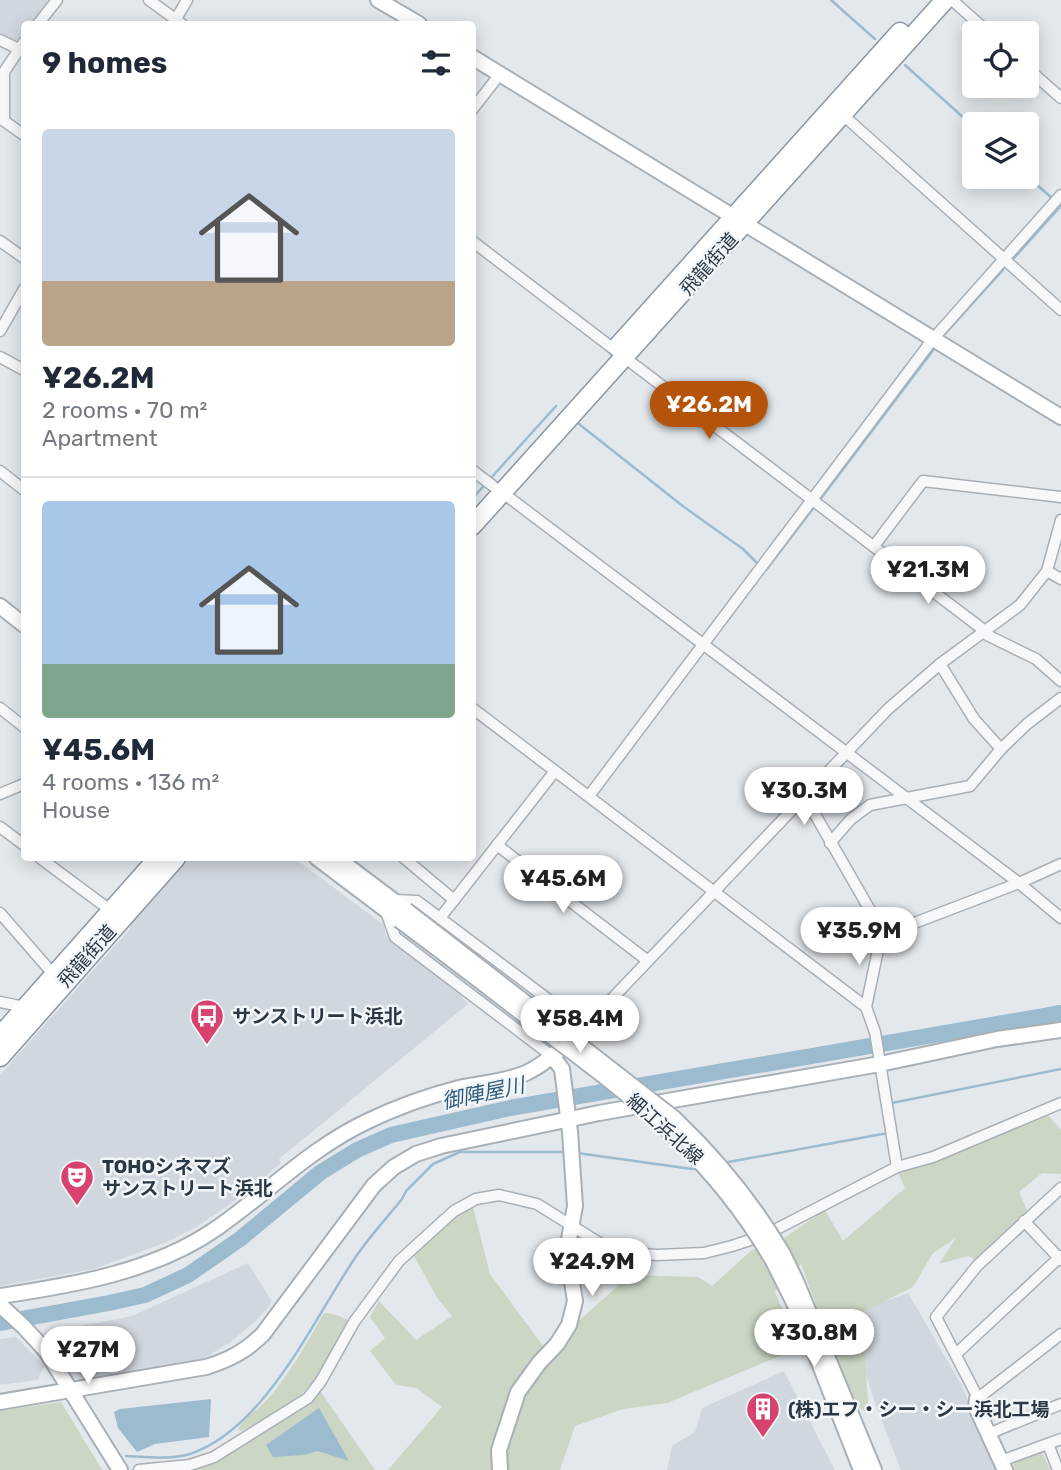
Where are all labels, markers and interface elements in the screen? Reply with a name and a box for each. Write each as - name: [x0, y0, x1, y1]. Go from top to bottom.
- map controls: [962, 21, 1039, 189]
- button: locate: [962, 21, 1039, 98]
- icon: filters: [417, 44, 455, 82]
- text: 9 homes: [42, 45, 167, 81]
- button: layers: [962, 112, 1039, 189]
- icon: home: [186, 175, 312, 301]
- street label: 飛龍街道: [675, 228, 743, 300]
- text: ¥26.2M: [42, 360, 155, 396]
- pin: ¥26.2M: [652, 382, 766, 441]
- text: ¥26.2M: [666, 390, 752, 418]
- text: 2 rooms · 70 m²: [42, 396, 207, 424]
- text: Apartment: [42, 424, 158, 452]
- pin: ¥21.3M: [871, 546, 985, 606]
- icon: home: [186, 547, 312, 673]
- text: ¥21.3M: [887, 555, 969, 583]
- text: ¥45.6M: [42, 732, 155, 768]
- text: 4 rooms · 136 m²: [42, 768, 219, 796]
- pin: ¥30.3M: [747, 768, 861, 827]
- text: ¥30.3M: [760, 776, 848, 804]
- text: House: [42, 796, 110, 824]
- pin: ¥45.6M: [506, 856, 620, 915]
- text: ¥45.6M: [520, 864, 606, 892]
- pin: ¥35.9M: [802, 908, 916, 967]
- text: ¥35.9M: [816, 916, 902, 944]
- street label: 飛龍街道: [53, 920, 121, 992]
- pin: ¥58.4M: [523, 996, 637, 1055]
- bus stop icon: サンストリート浜北: [188, 997, 226, 1046]
- text: ¥58.4M: [536, 1004, 624, 1032]
- place label: サンストリート浜北: [232, 1005, 403, 1028]
- water label: 御陣屋川: [439, 1072, 529, 1114]
- street label: 細江浜北線: [622, 1089, 708, 1169]
- place label: TOHOシネマズ サンストリート浜北: [102, 1155, 273, 1200]
- theatre icon: TOHOシネマズ サンストリート浜北: [58, 1158, 96, 1207]
- pin: ¥24.9M: [535, 1238, 649, 1298]
- text: ¥24.9M: [549, 1247, 635, 1275]
- pin: ¥30.8M: [757, 1310, 871, 1369]
- text: ¥30.8M: [770, 1318, 858, 1346]
- pin: ¥27M: [47, 1326, 129, 1386]
- text: ¥27M: [56, 1335, 120, 1363]
- building icon: (株)エフ・シー・シー浜北工場: [744, 1390, 782, 1439]
- place label: (株)エフ・シー・シー浜北工場: [788, 1398, 1050, 1421]

